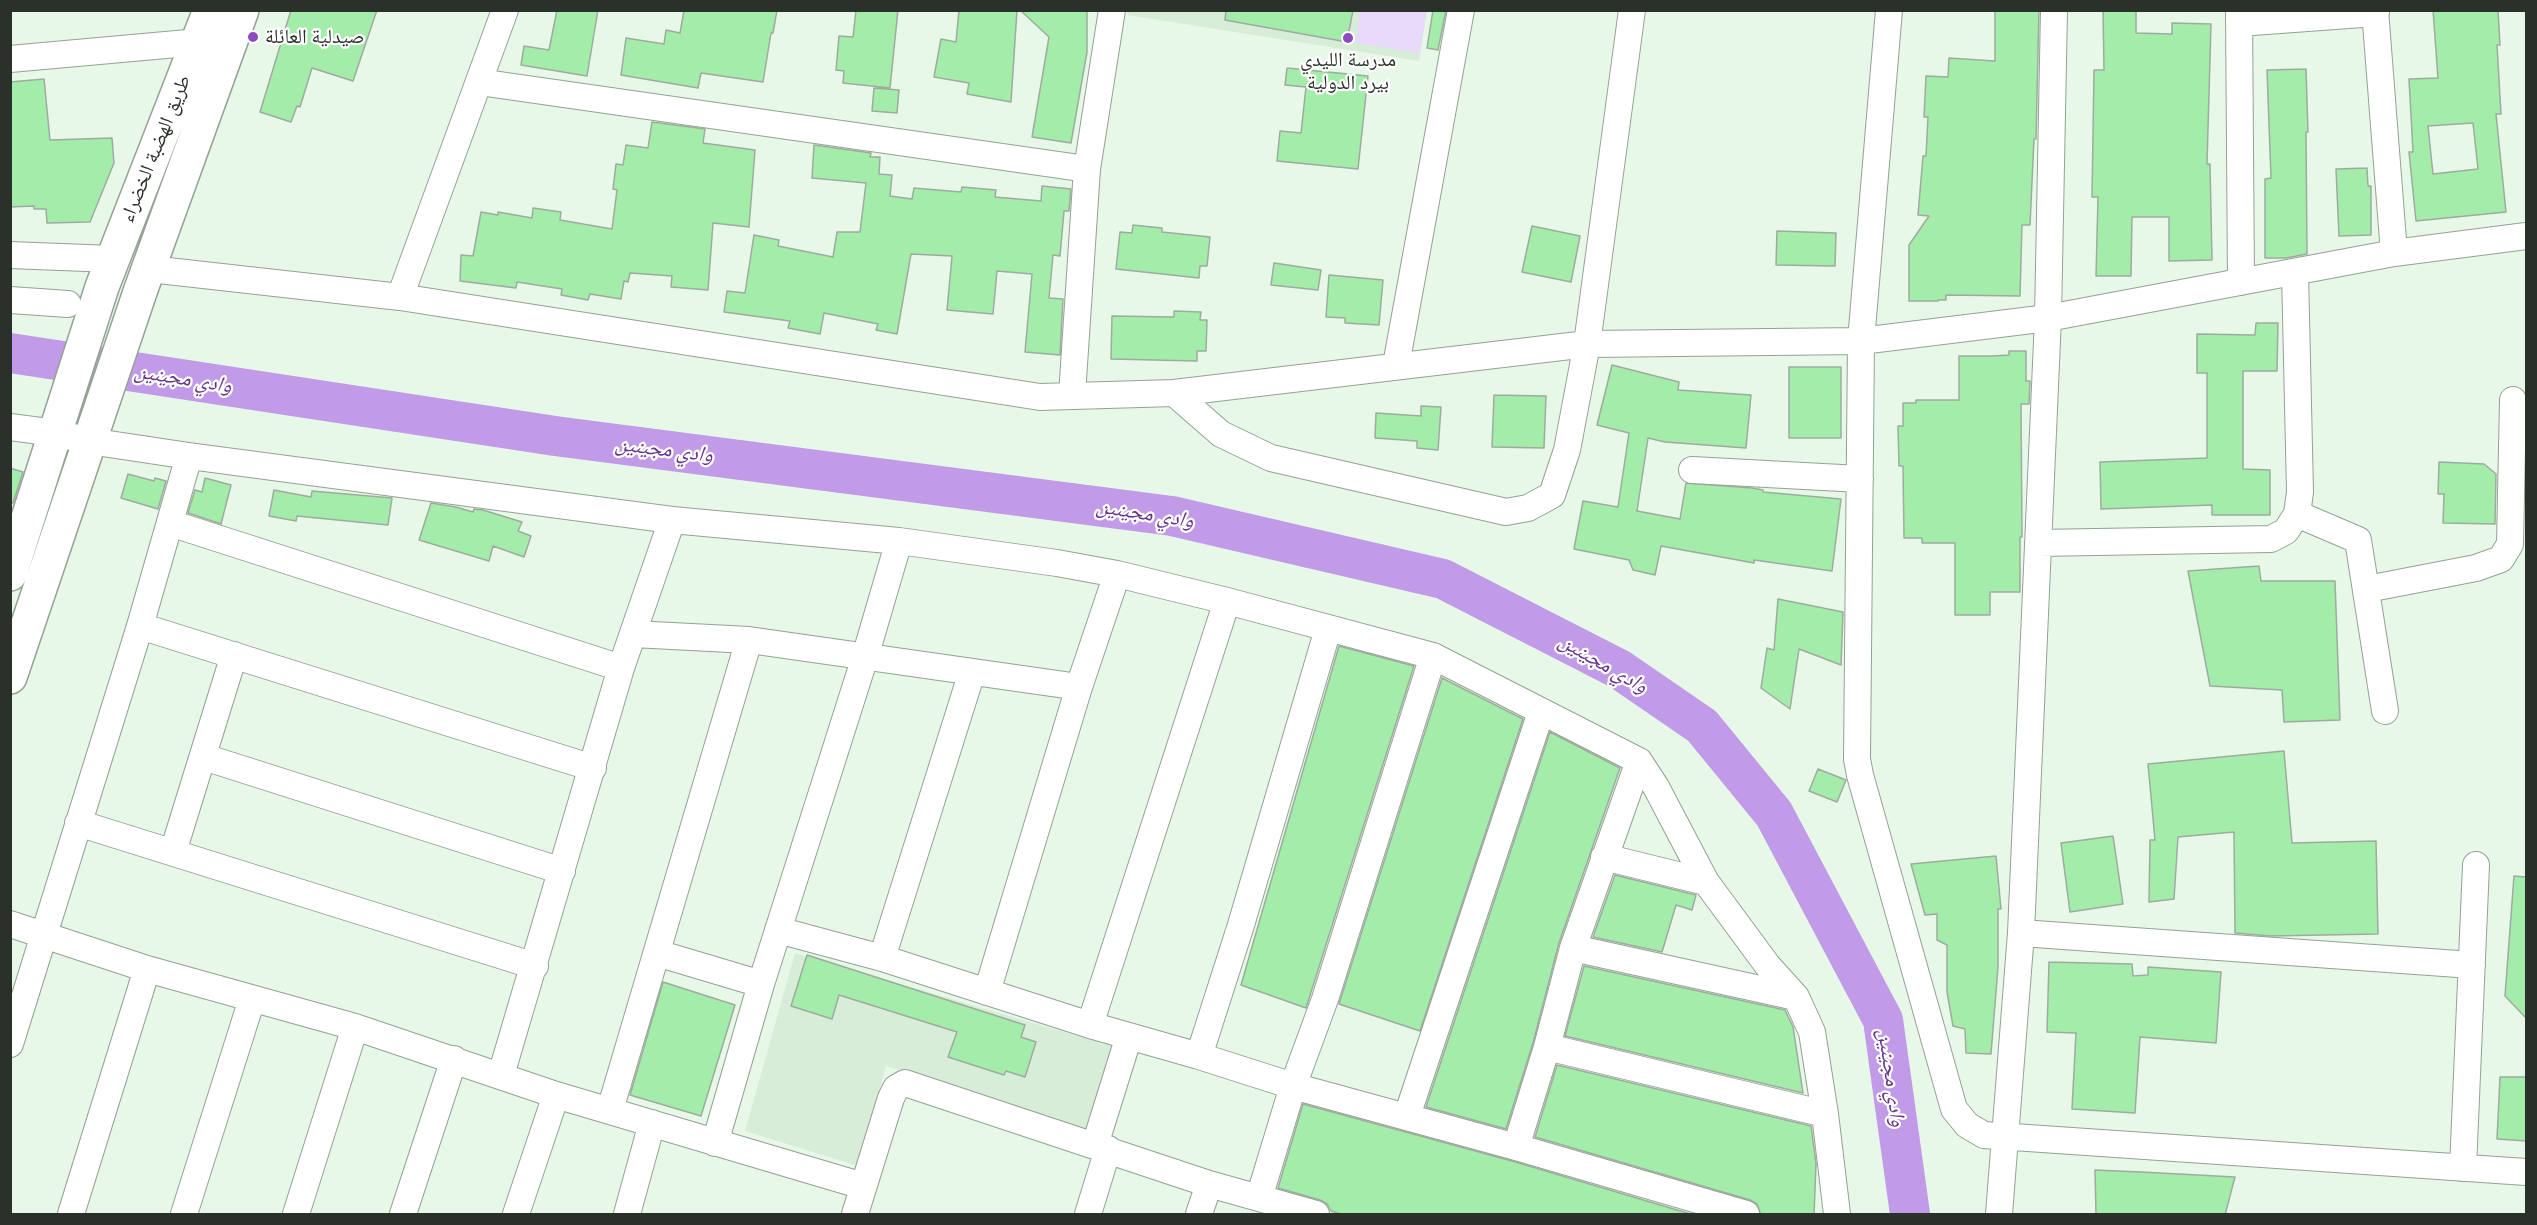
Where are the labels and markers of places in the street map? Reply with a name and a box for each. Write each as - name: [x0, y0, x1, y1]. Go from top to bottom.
- place label: صيدلية العائلة: [265, 25, 364, 49]
- marker: صيدلية العائلة: [246, 30, 260, 44]
- marker: مدرسة الليدي بيرد الدولية: [1341, 31, 1355, 45]
- place label: مدرسة الليدي بيرد الدولية: [1300, 48, 1396, 95]

